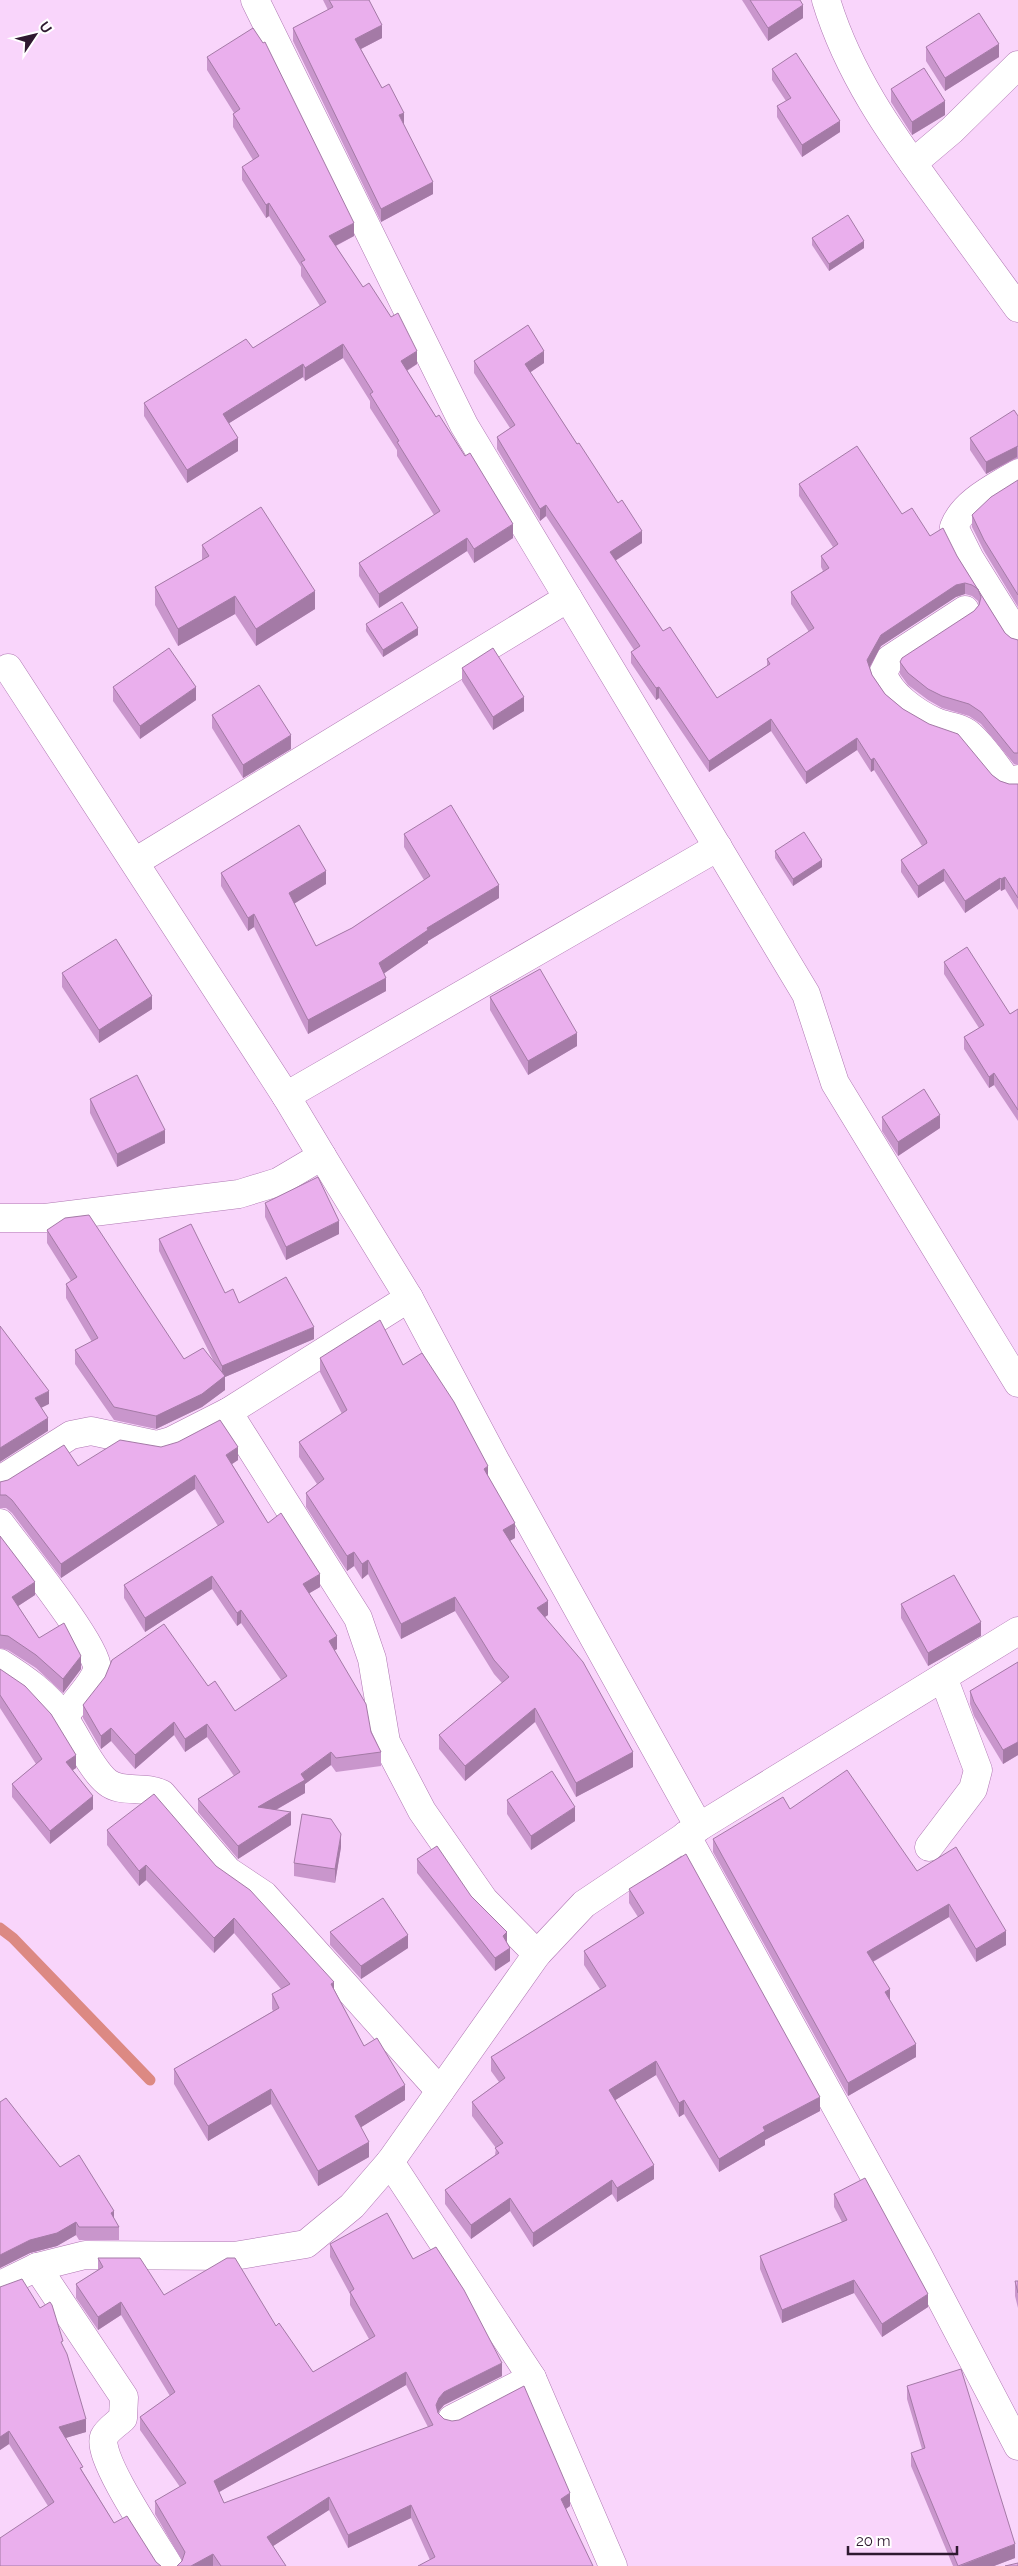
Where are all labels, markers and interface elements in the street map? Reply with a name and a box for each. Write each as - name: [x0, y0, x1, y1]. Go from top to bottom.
- north arrow: [10, 10, 60, 60]
- text: U: [36, 19, 55, 36]
- scale bar: [848, 2524, 957, 2556]
- text: 20 m: [856, 2532, 891, 2550]

